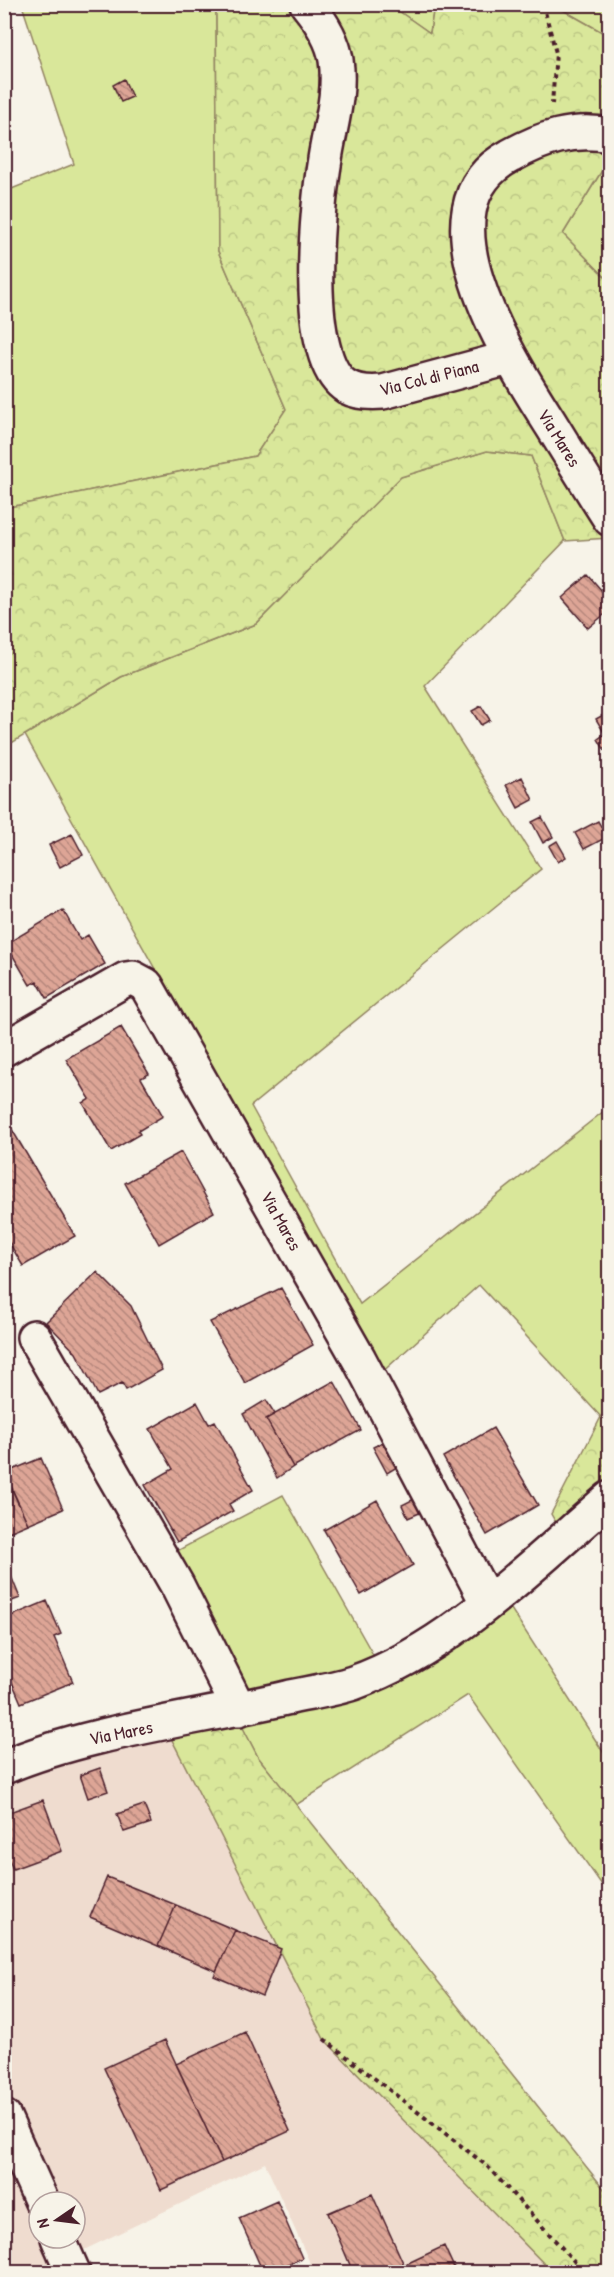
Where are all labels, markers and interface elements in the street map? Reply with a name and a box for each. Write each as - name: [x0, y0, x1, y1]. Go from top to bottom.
- street label: Via Col di Piana: [377, 353, 481, 402]
- street label: Via Mares: [532, 404, 587, 472]
- street label: Via Mares: [255, 1187, 308, 1255]
- street label: Via Mares: [87, 1714, 155, 1751]
- north arrow: [27, 2190, 87, 2250]
- text: N: [31, 2216, 54, 2230]

